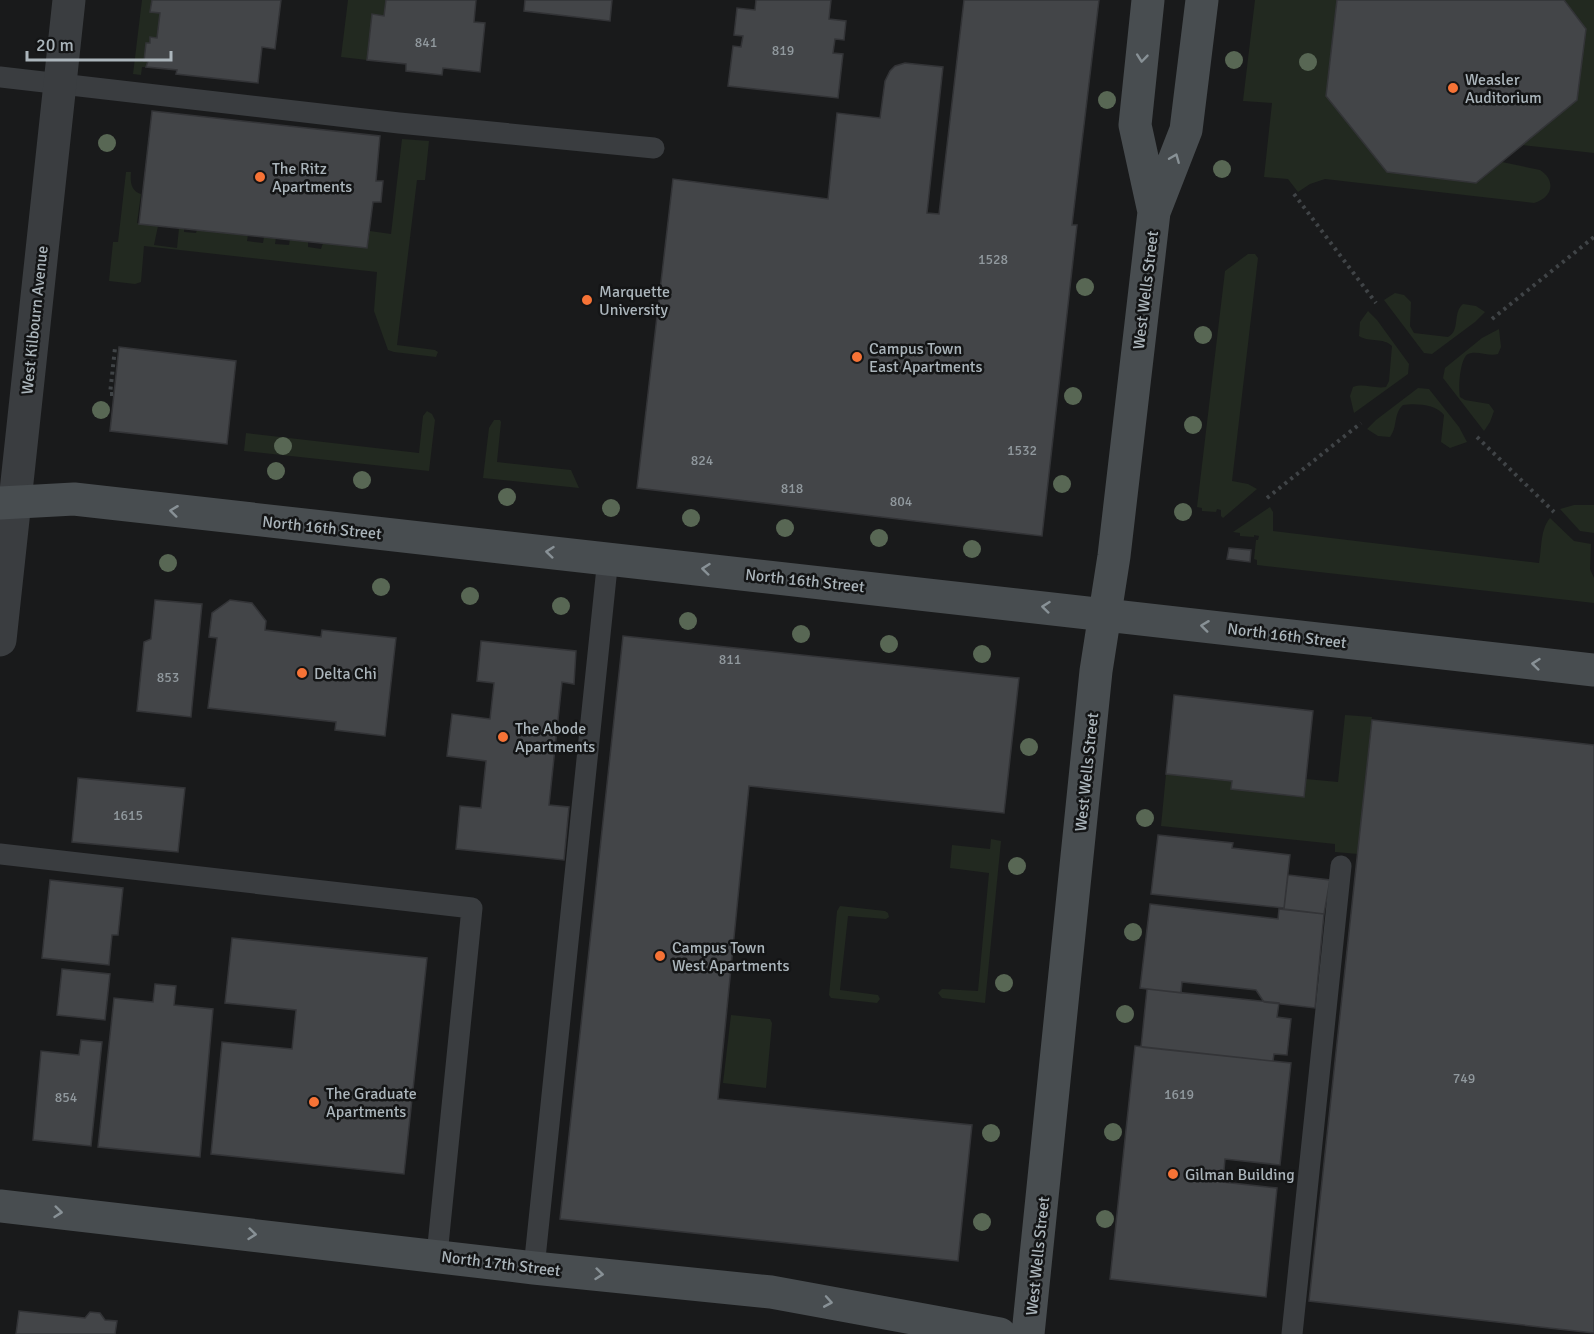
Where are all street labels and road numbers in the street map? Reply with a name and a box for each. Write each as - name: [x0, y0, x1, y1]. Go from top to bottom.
- street label: West Wells Street: [1129, 229, 1163, 351]
- street label: West Kilbourn Avenue: [17, 245, 53, 395]
- street label: North 16th Street: [261, 512, 383, 544]
- street label: North 16th Street: [744, 565, 866, 597]
- street label: North 16th Street: [1226, 619, 1348, 653]
- street label: West Wells Street: [1071, 711, 1103, 833]
- street label: West Wells Street: [1022, 1195, 1054, 1317]
- street label: North 17th Street: [440, 1247, 562, 1281]

